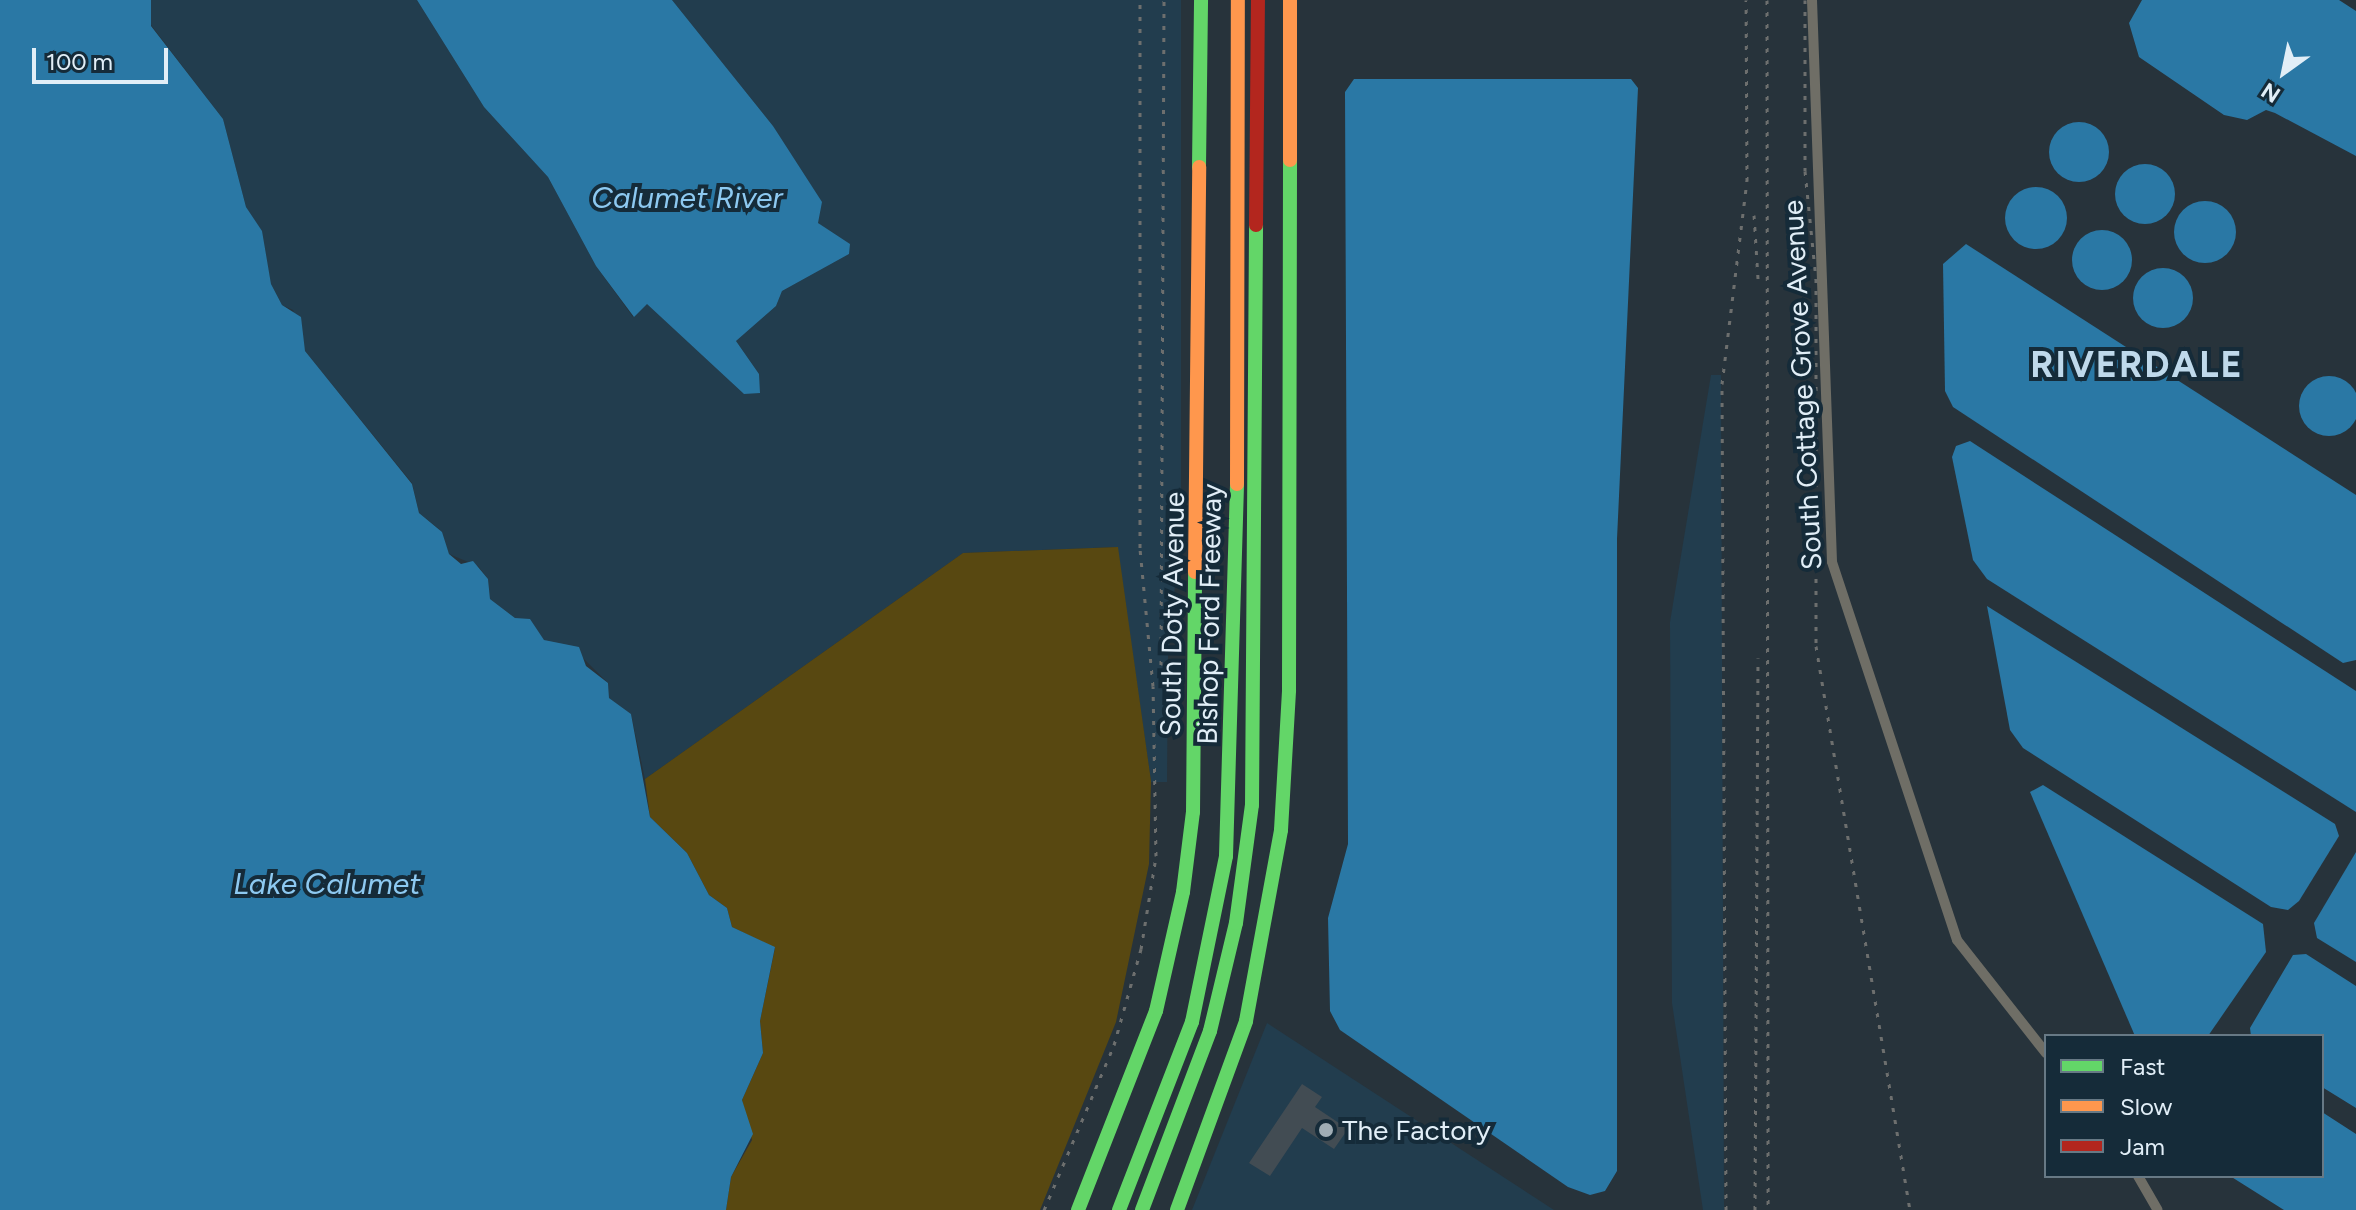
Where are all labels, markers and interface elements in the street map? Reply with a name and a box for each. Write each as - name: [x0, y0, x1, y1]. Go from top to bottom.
- scale bar: [36, 32, 172, 82]
- north arrow: [2244, 32, 2324, 112]
- text: 100 m: [46, 47, 113, 76]
- text: N: [2256, 77, 2285, 109]
- water label: Calumet River: [591, 180, 783, 216]
- street label: South Cottage Grove Avenue: [1776, 199, 1828, 571]
- district label: RIVERDALE: [2030, 343, 2244, 387]
- street label: Bishop Ford Freeway: [1190, 483, 1228, 745]
- street label: South Doty Avenue: [1153, 491, 1191, 737]
- water label: Lake Calumet: [233, 866, 421, 902]
- legend: [2044, 1034, 2324, 1178]
- text: Fast: [2120, 1052, 2165, 1081]
- text: Slow: [2120, 1092, 2172, 1121]
- place label: The Factory: [1342, 1113, 1491, 1147]
- marker: The Factory: [1317, 1121, 1335, 1139]
- text: Jam: [2120, 1132, 2165, 1161]

